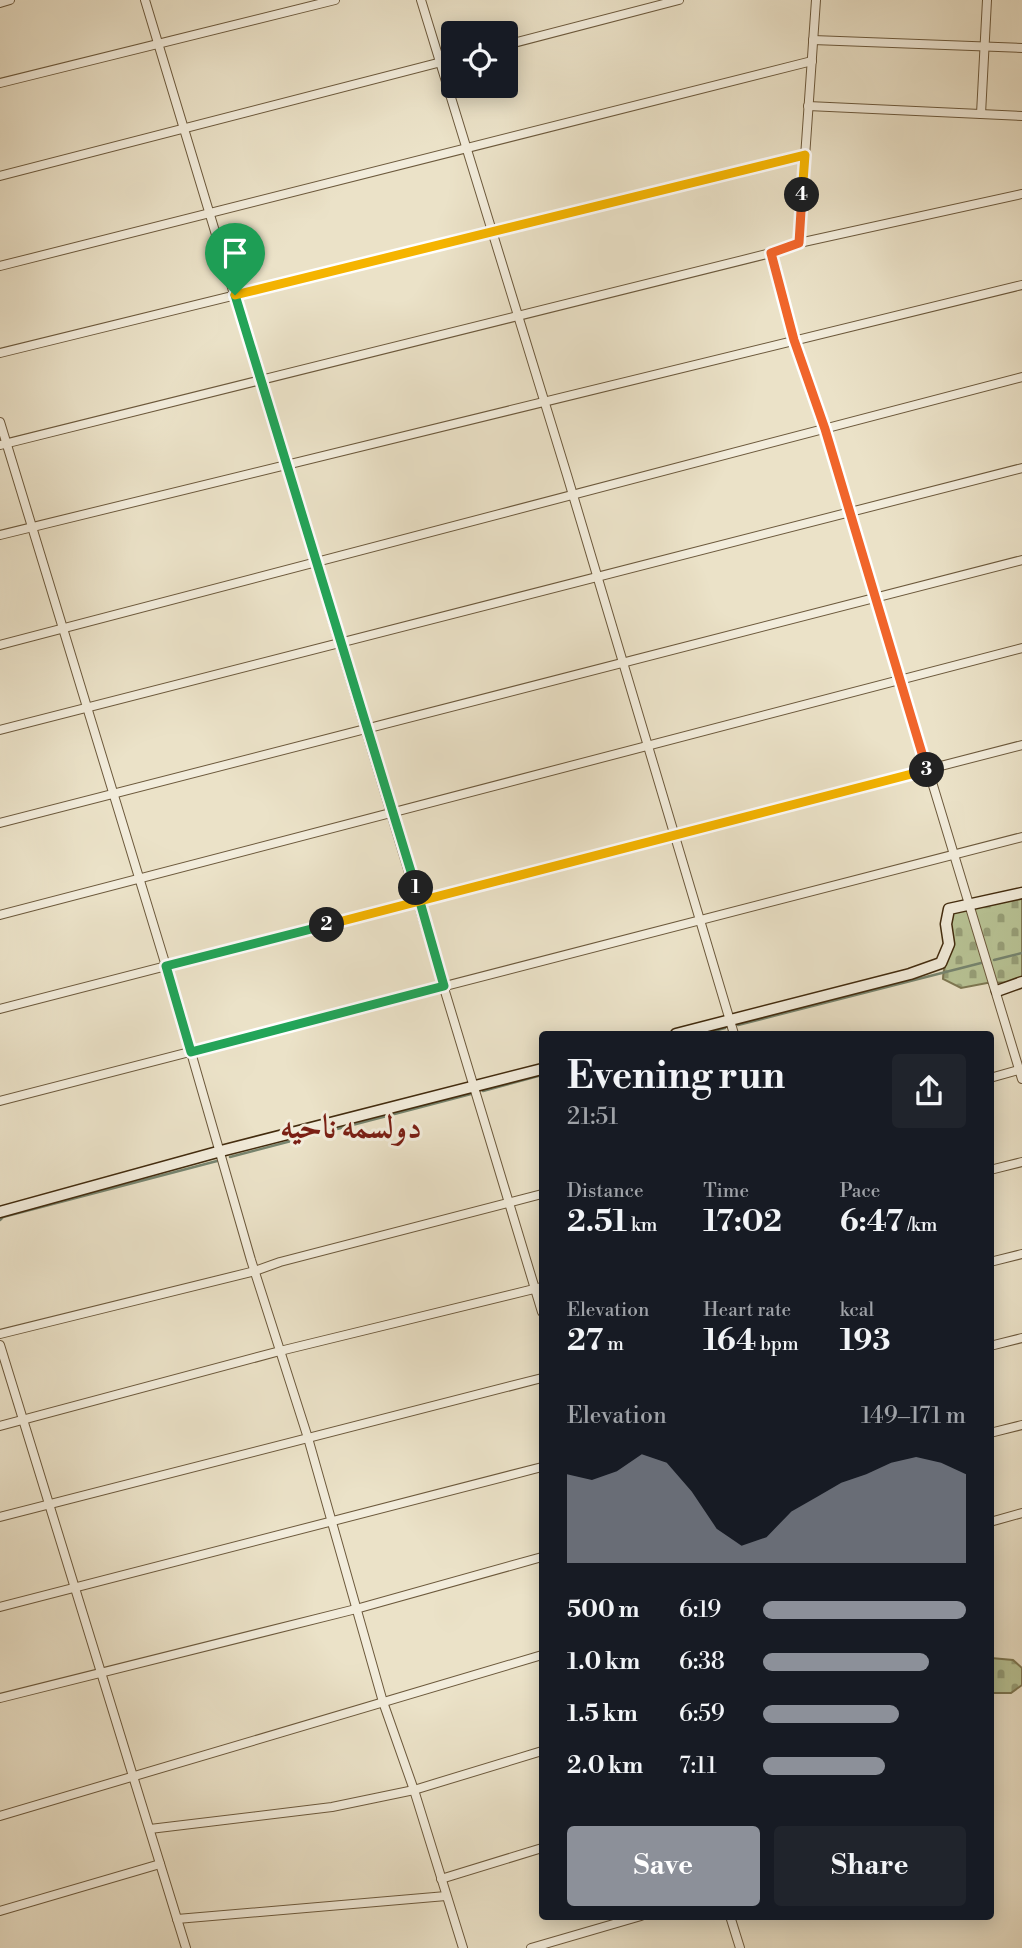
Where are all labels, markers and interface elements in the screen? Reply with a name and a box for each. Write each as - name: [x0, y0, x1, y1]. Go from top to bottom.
- map controls: [441, 21, 518, 98]
- button: locate: [441, 21, 518, 98]
- pin: 4: [784, 178, 820, 212]
- text: 4: [795, 182, 808, 206]
- pin: [205, 223, 265, 295]
- icon: arrive: [216, 234, 254, 272]
- pin: 3: [909, 752, 944, 788]
- text: 3: [921, 757, 932, 781]
- pin: 1: [398, 870, 434, 906]
- text: 1: [411, 875, 420, 899]
- pin: 2: [310, 908, 344, 942]
- text: 2: [321, 912, 332, 936]
- text: Evening run: [567, 1053, 785, 1100]
- button: share: [892, 1054, 966, 1128]
- text: 21:51: [567, 1103, 618, 1131]
- district label: دولسمه ناحیه: [280, 1108, 422, 1149]
- text: Distance: [567, 1179, 644, 1203]
- text: Time: [703, 1179, 749, 1203]
- text: Pace: [840, 1179, 880, 1203]
- text: 2.51: [567, 1203, 627, 1241]
- text: 17:02: [703, 1203, 782, 1241]
- text: 6:47: [840, 1203, 903, 1241]
- text: km: [627, 1213, 657, 1237]
- text: /km: [903, 1213, 937, 1237]
- text: Elevation: [567, 1298, 649, 1322]
- text: Heart rate: [703, 1298, 791, 1322]
- text: kcal: [840, 1298, 874, 1322]
- text: 27: [567, 1322, 603, 1360]
- text: 164: [703, 1322, 756, 1360]
- text: 193: [840, 1322, 891, 1360]
- text: m: [603, 1332, 624, 1356]
- text: bpm: [756, 1332, 799, 1356]
- text: Elevation: [567, 1402, 667, 1430]
- text: 149–171 m: [861, 1402, 966, 1430]
- text: 500 m: [567, 1596, 639, 1624]
- text: 6:19: [679, 1596, 721, 1624]
- text: 1.0 km: [567, 1648, 640, 1676]
- text: 6:38: [679, 1648, 725, 1676]
- text: 1.5 km: [567, 1700, 638, 1728]
- text: 6:59: [679, 1700, 725, 1728]
- text: 2.0 km: [567, 1752, 643, 1780]
- text: 7:11: [679, 1752, 717, 1780]
- button: Save: [567, 1826, 760, 1906]
- button: Share: [774, 1826, 966, 1906]

